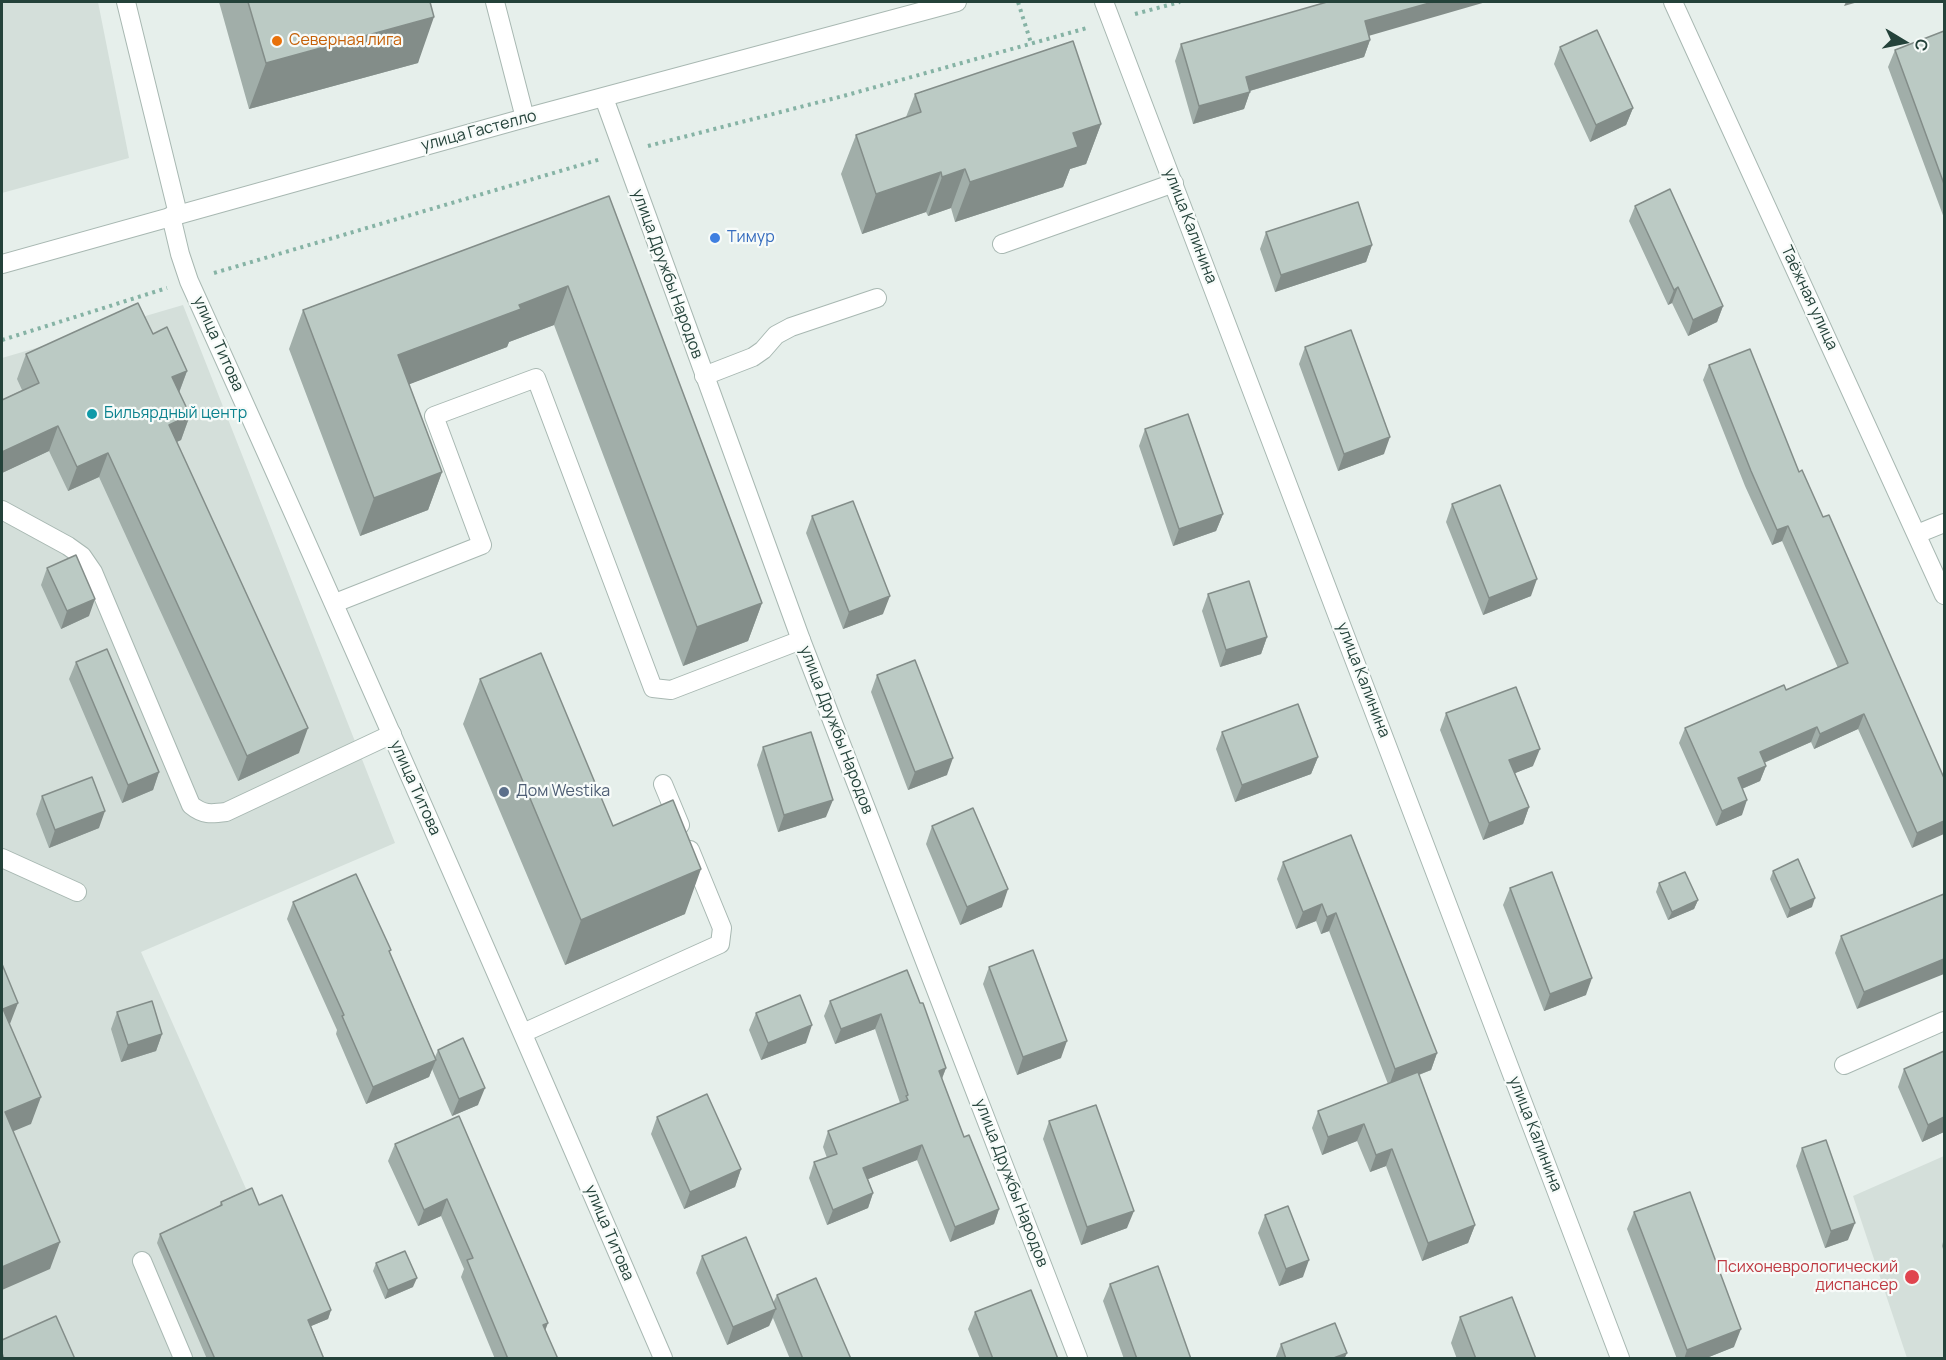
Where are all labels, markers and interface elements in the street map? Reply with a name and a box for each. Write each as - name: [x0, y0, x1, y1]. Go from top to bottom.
- north arrow: [1874, 12, 1934, 72]
- place label: Северная лига: [289, 31, 402, 51]
- marker: Северная лига: [270, 34, 284, 48]
- text: С: [1910, 37, 1934, 53]
- street label: улица Гастелло: [419, 106, 539, 156]
- street label: улица Калинина: [1159, 166, 1221, 286]
- street label: улица Дружбы Народов: [627, 187, 707, 361]
- place label: Тимур: [727, 228, 775, 248]
- marker: Тимур: [708, 231, 722, 245]
- street label: Таёжная улица: [1776, 243, 1842, 353]
- street label: улица Титова: [189, 294, 247, 394]
- place label: Бильярдный центр: [104, 404, 247, 424]
- marker: Бильярдный центр: [85, 407, 99, 421]
- street label: улица Калинина: [1332, 620, 1394, 740]
- street label: улица Дружбы Народов: [795, 643, 877, 817]
- street label: улица Титова: [386, 738, 444, 838]
- place label: Дом Westika: [516, 782, 610, 802]
- marker: Дом Westika: [497, 785, 511, 799]
- street label: улица Калинина: [1504, 1074, 1566, 1194]
- street label: улица Дружбы Народов: [970, 1096, 1052, 1270]
- street label: улица Титова: [580, 1182, 638, 1284]
- place label: Психоневрологический диспансер: [1717, 1258, 1898, 1296]
- marker: Психоневрологический диспансер: [1903, 1268, 1921, 1286]

